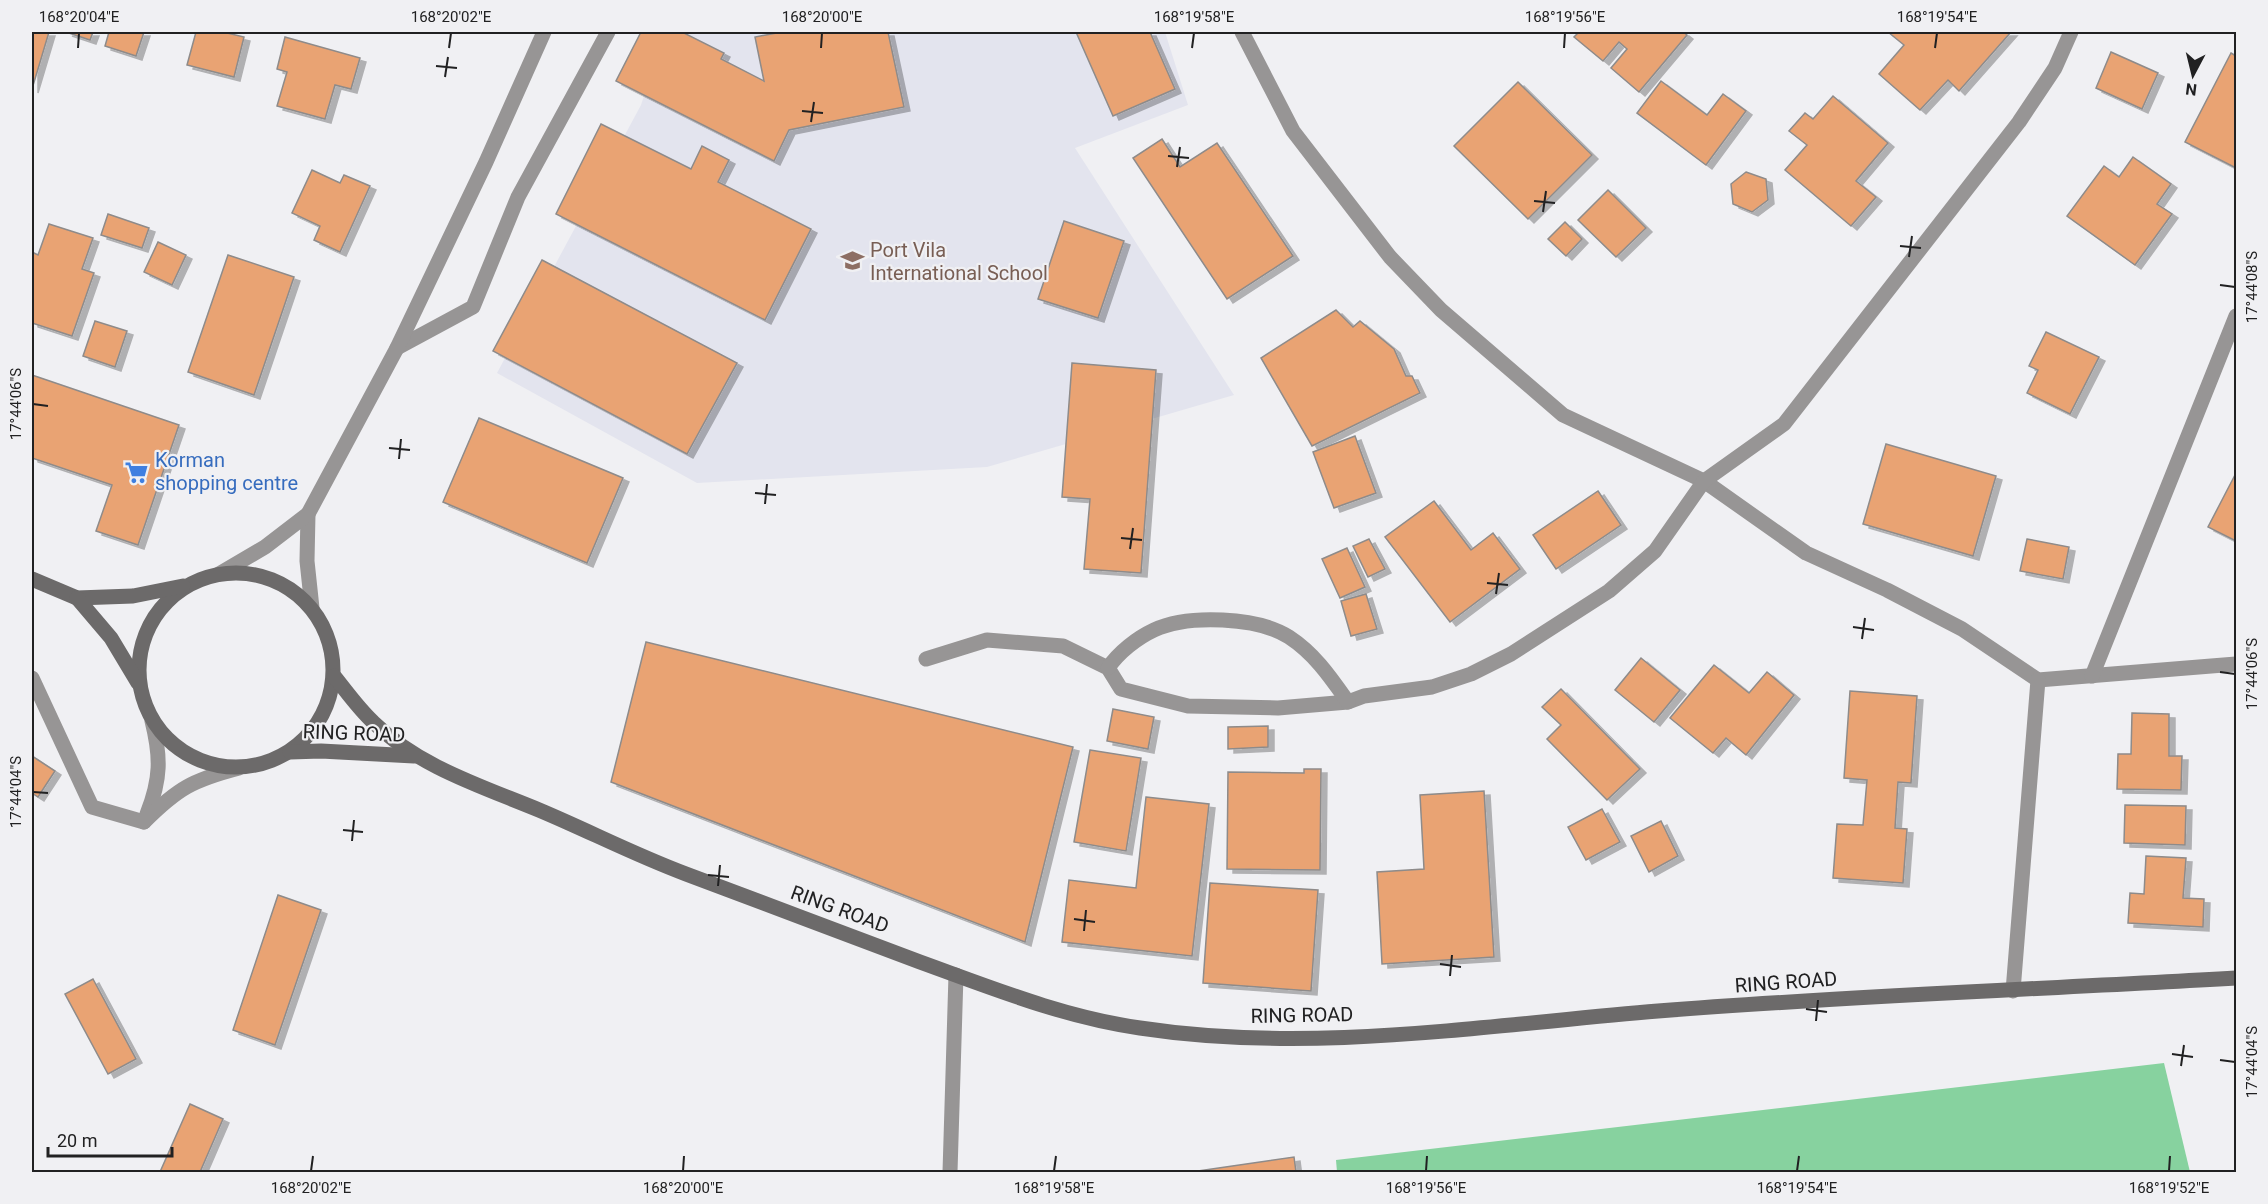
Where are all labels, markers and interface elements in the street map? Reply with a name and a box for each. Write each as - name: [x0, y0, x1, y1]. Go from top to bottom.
- text: 168°20'04"E: [39, 8, 120, 26]
- text: 168°20'02"E: [411, 8, 492, 26]
- text: 168°20'00"E: [782, 8, 863, 26]
- text: 168°19'58"E: [1154, 8, 1235, 26]
- text: 168°19'56"E: [1525, 8, 1606, 26]
- text: 168°19'54"E: [1897, 8, 1978, 26]
- north arrow: [2163, 45, 2223, 105]
- text: N: [2184, 79, 2198, 100]
- place label: Port Vila International School: [870, 238, 1048, 285]
- school or university icon: Port Vila International School: [839, 248, 865, 274]
- text: 17°44'08"S: [2243, 251, 2261, 323]
- text: 17°44'06"S: [7, 368, 25, 440]
- place label: Korman shopping centre: [155, 448, 298, 495]
- supermarket icon: Korman shopping centre: [124, 459, 150, 485]
- text: 17°44'06"S: [2243, 638, 2261, 710]
- street label: RING ROAD: [302, 719, 406, 747]
- text: 17°44'04"S: [7, 756, 25, 828]
- street label: RING ROAD: [788, 880, 892, 938]
- street label: RING ROAD: [1734, 966, 1838, 998]
- street label: RING ROAD: [1250, 1002, 1354, 1028]
- text: 17°44'04"S: [2243, 1026, 2261, 1098]
- scale bar: [48, 1120, 172, 1158]
- text: 20 m: [57, 1130, 97, 1151]
- text: 168°20'02"E: [271, 1179, 352, 1197]
- text: 168°20'00"E: [643, 1179, 724, 1197]
- text: 168°19'58"E: [1014, 1179, 1095, 1197]
- text: 168°19'56"E: [1386, 1179, 1467, 1197]
- text: 168°19'54"E: [1757, 1179, 1838, 1197]
- text: 168°19'52"E: [2129, 1179, 2210, 1197]

